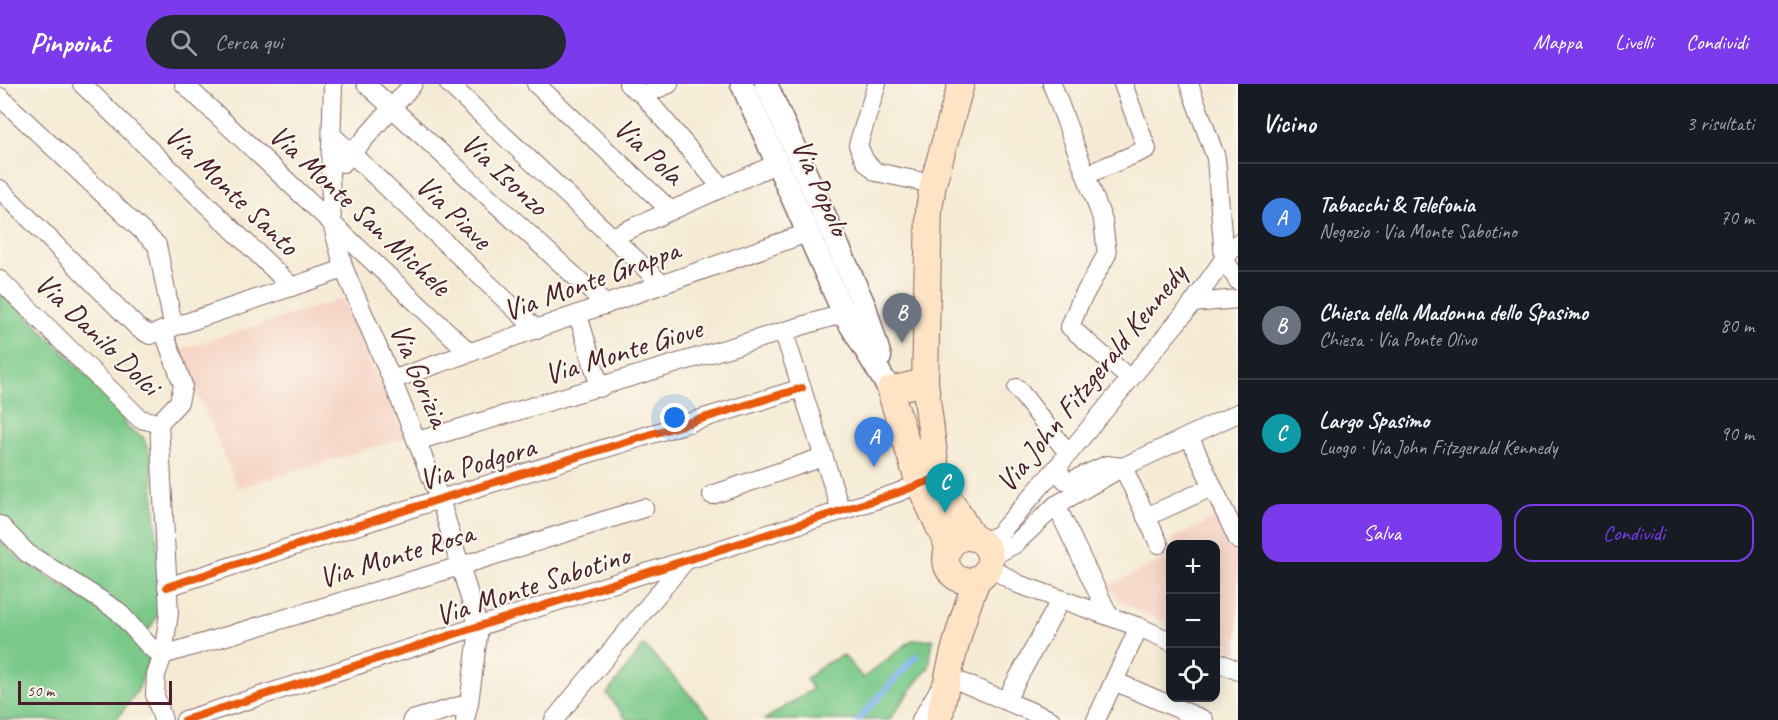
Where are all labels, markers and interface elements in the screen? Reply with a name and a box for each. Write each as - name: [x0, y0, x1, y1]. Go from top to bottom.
- search box: [146, 15, 566, 69]
- text: Pinpoint: [30, 25, 110, 60]
- icon: search: [167, 26, 200, 59]
- text: Cerca qui: [215, 28, 283, 56]
- text: Mappa: [1533, 29, 1582, 55]
- text: Livelli: [1615, 29, 1653, 55]
- text: Condividi: [1686, 29, 1748, 55]
- text: Vicino: [1262, 107, 1316, 140]
- street label: Via Pola: [606, 109, 693, 194]
- text: 3 risultati: [1686, 111, 1754, 136]
- street label: Via Monte Santo: [157, 116, 308, 264]
- street label: Via Monte San Michele: [261, 116, 461, 306]
- street label: Via Isonzo: [453, 124, 558, 225]
- street label: Via Popolo: [783, 133, 860, 244]
- street label: Via Piave: [408, 167, 502, 259]
- text: Tabacchi & Telefonia: [1319, 191, 1475, 219]
- text: A: [1276, 205, 1287, 230]
- text: 70 m: [1720, 205, 1754, 230]
- text: Negozio · Via Monte Sabotino: [1319, 219, 1517, 244]
- street label: Via Monte Grappa: [498, 230, 687, 329]
- street label: Via John Fitzgerald Kennedy: [987, 254, 1197, 500]
- street label: Via Danilo Dolci: [27, 265, 171, 406]
- pin: B: [882, 294, 922, 343]
- text: Chiesa della Madonna dello Spasimo: [1319, 299, 1588, 327]
- street label: Via Monte Giove: [539, 308, 709, 393]
- text: B: [1276, 313, 1287, 338]
- text: 80 m: [1720, 313, 1754, 338]
- street label: Via Gorizia: [381, 317, 460, 435]
- text: Chiesa · Via Ponte Olivo: [1319, 327, 1477, 352]
- your location: [660, 403, 689, 432]
- text: Largo Spasimo: [1319, 407, 1429, 435]
- pin: A: [854, 418, 894, 467]
- text: C: [1277, 421, 1286, 446]
- text: 90 m: [1720, 421, 1754, 446]
- street label: Via Podgora: [414, 427, 542, 499]
- text: Luogo · Via John Fitzgerald Kennedy: [1319, 435, 1557, 460]
- pin: C: [926, 464, 964, 513]
- button: Salva: [1262, 504, 1502, 562]
- button: Condividi: [1514, 504, 1754, 562]
- street label: Via Monte Rosa: [314, 513, 481, 597]
- street label: Via Monte Sabotino: [430, 535, 637, 634]
- map controls: [1166, 540, 1220, 702]
- button: +: [1166, 540, 1220, 594]
- button: −: [1166, 594, 1220, 648]
- button: locate: [1166, 648, 1220, 702]
- scale bar: [18, 678, 172, 706]
- text: 50 m: [27, 681, 54, 701]

